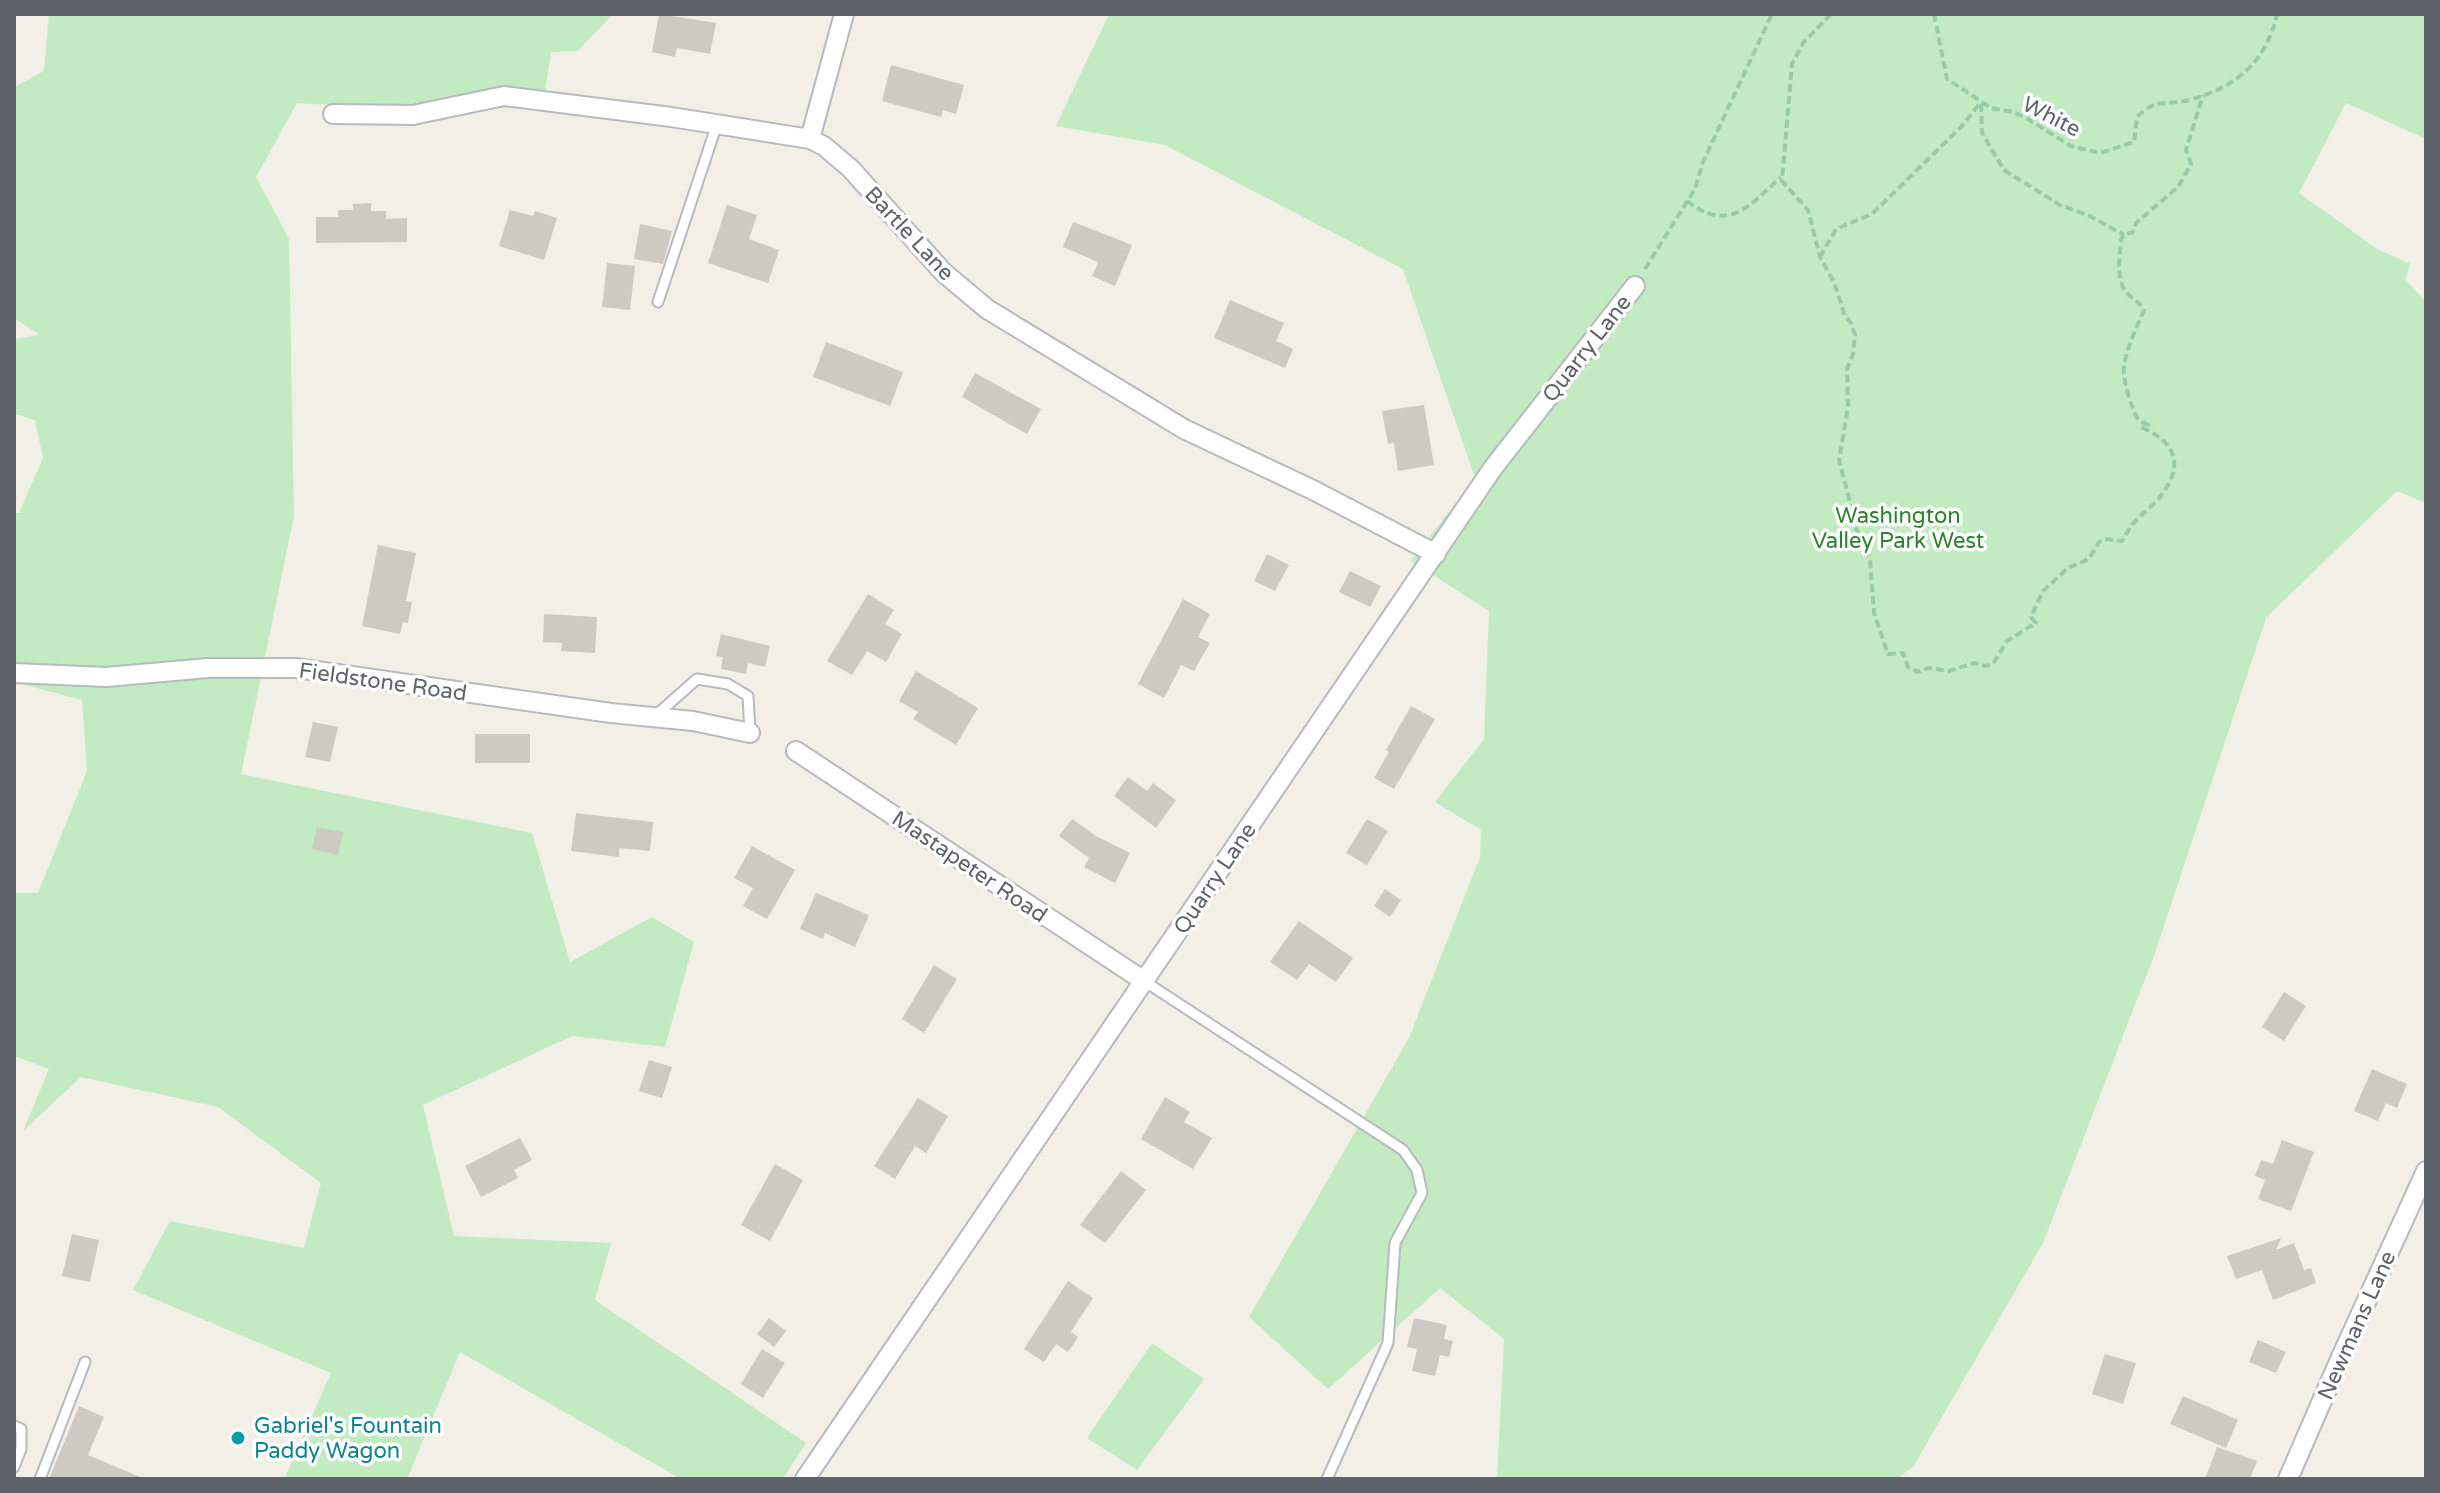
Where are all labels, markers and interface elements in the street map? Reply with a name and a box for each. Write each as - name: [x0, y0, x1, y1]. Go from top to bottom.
- street label: White: [2018, 91, 2085, 143]
- street label: Bartle Lane: [859, 181, 959, 286]
- street label: Quarry Lane: [1537, 290, 1637, 407]
- park label: Washington Valley Park West: [1812, 503, 1984, 554]
- street label: Fieldstone Road: [297, 657, 469, 707]
- street label: Mastapeter Road: [887, 805, 1052, 928]
- street label: Quarry Lane: [1168, 818, 1262, 939]
- street label: Newmans Lane: [2312, 1247, 2401, 1404]
- place label: Gabriel's Fountain Paddy Wagon: [254, 1413, 442, 1464]
- marker: Gabriel's Fountain Paddy Wagon: [229, 1429, 247, 1447]

